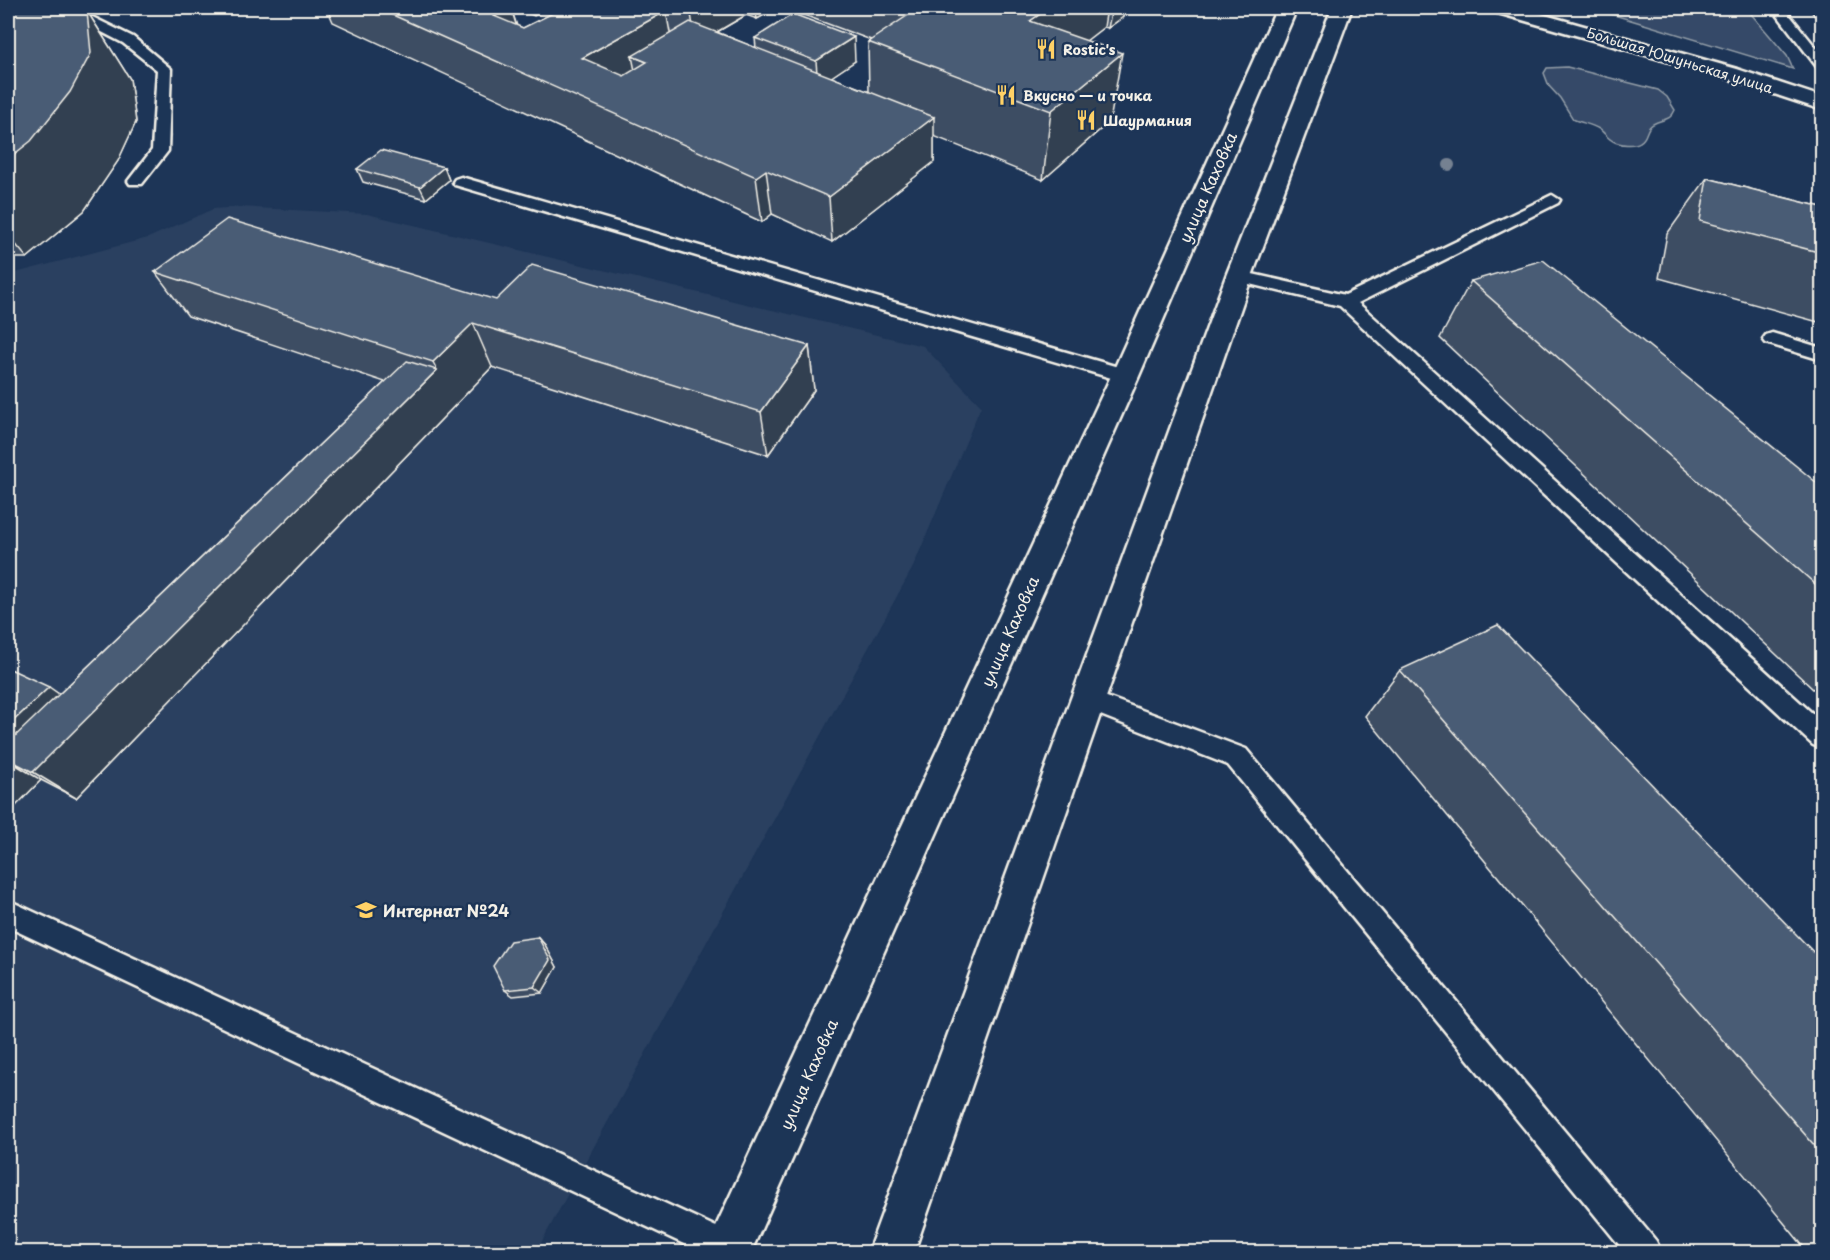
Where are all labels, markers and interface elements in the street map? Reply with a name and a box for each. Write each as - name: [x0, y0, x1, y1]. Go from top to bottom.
- street label: Большая Юшуньская улица: [1584, 22, 1776, 98]
- restaurant icon: Rostic's: [1034, 37, 1058, 61]
- place label: Rostic's: [1063, 39, 1116, 60]
- restaurant icon: Вкусно — и точка: [994, 83, 1018, 107]
- place label: Вкусно — и точка: [1023, 85, 1152, 106]
- restaurant icon: Шаурмания: [1074, 108, 1098, 132]
- place label: Шаурмания: [1103, 110, 1192, 131]
- street label: улица Каховка: [1172, 128, 1242, 246]
- street label: улица Каховка: [974, 572, 1044, 690]
- school or university icon: Интернат №24: [354, 898, 378, 922]
- place label: Интернат №24: [383, 898, 509, 922]
- street label: улица Каховка: [773, 1015, 843, 1133]

